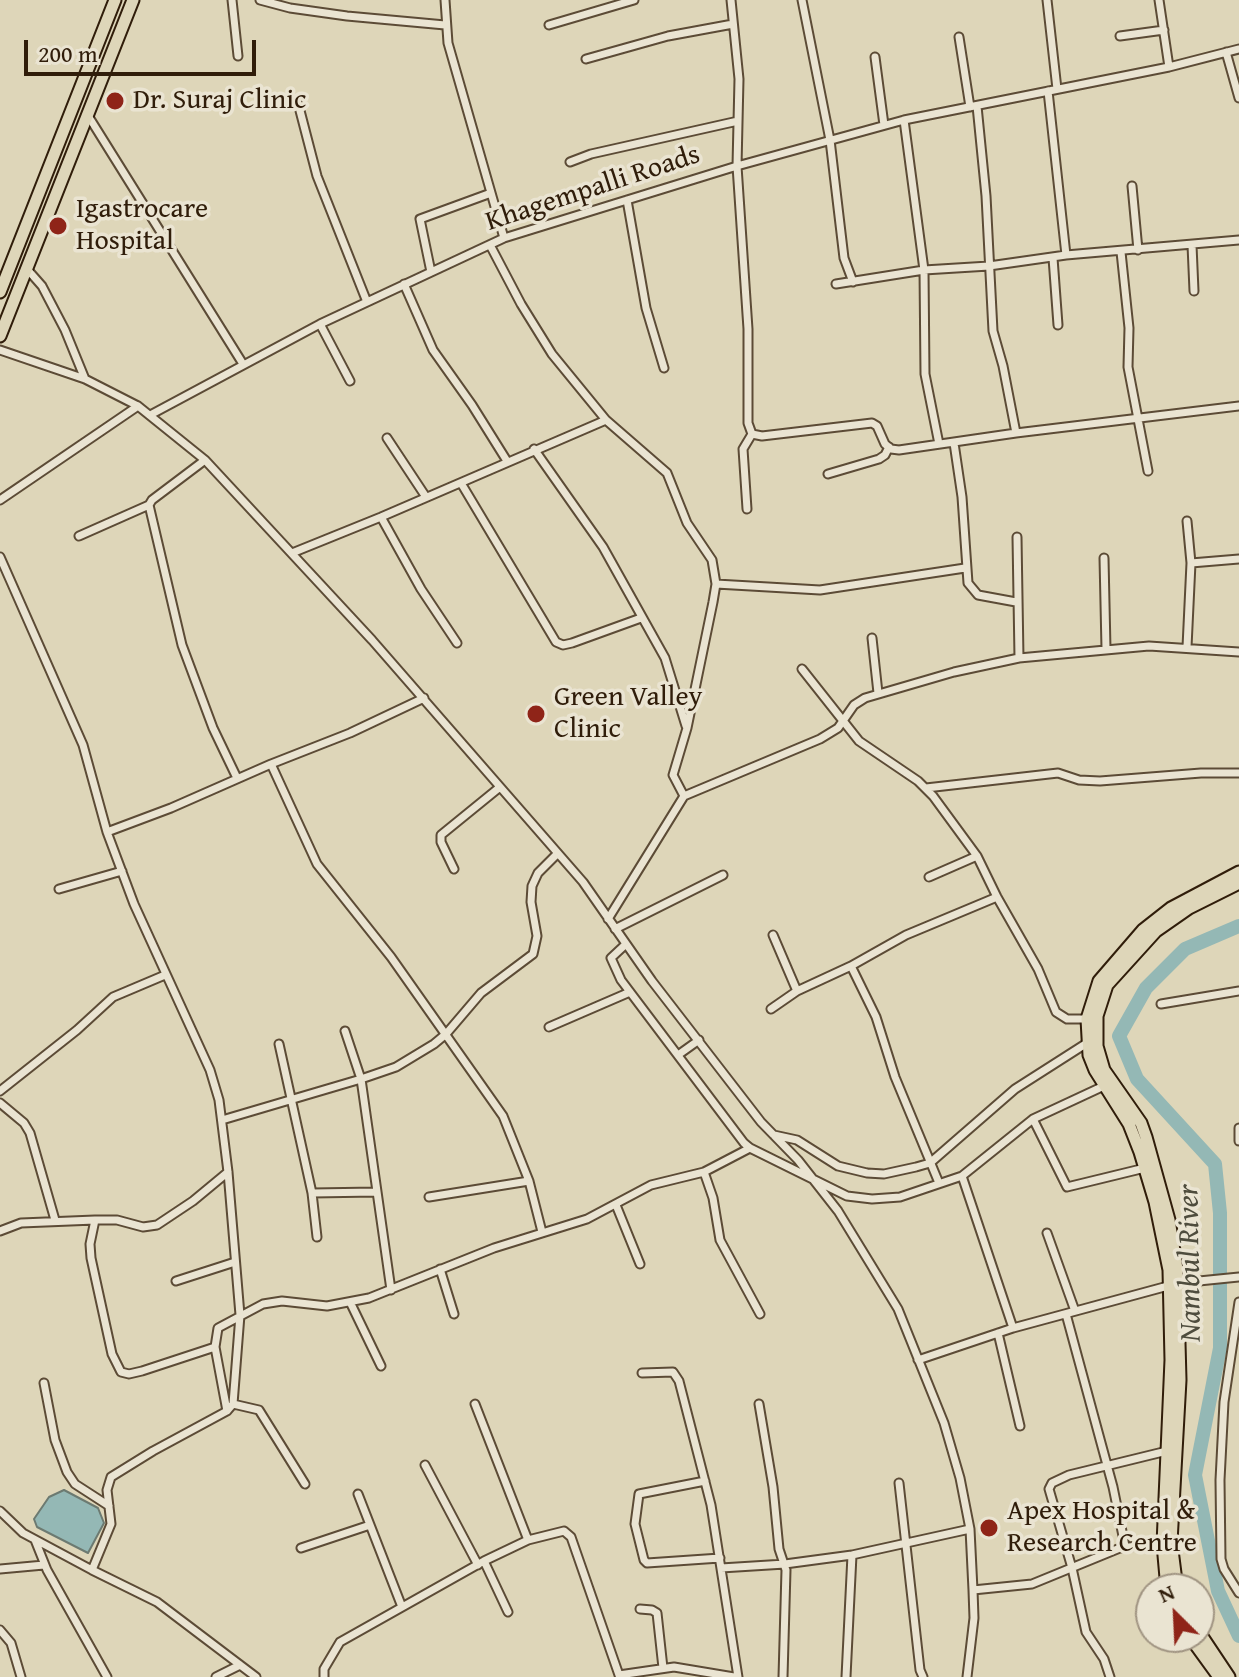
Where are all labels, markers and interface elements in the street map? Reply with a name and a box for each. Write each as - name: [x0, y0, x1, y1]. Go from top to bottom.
- scale bar: [28, 24, 260, 74]
- text: 200 m: [38, 36, 98, 71]
- place label: Dr. Suraj Clinic: [133, 84, 306, 118]
- marker: Dr. Suraj Clinic: [104, 90, 126, 112]
- street label: Khagempalli Roads: [482, 139, 704, 239]
- place label: Igastrocare Hospital: [76, 193, 208, 259]
- marker: Igastrocare Hospital: [47, 215, 69, 237]
- place label: Green Valley Clinic: [554, 681, 703, 747]
- marker: Green Valley Clinic: [525, 703, 547, 725]
- water label: Nambul River: [1172, 1184, 1210, 1342]
- place label: Apex Hospital & Research Centre: [1007, 1495, 1197, 1561]
- marker: Apex Hospital & Research Centre: [978, 1517, 1000, 1539]
- north arrow: [1135, 1573, 1215, 1653]
- text: N: [1153, 1575, 1179, 1611]

